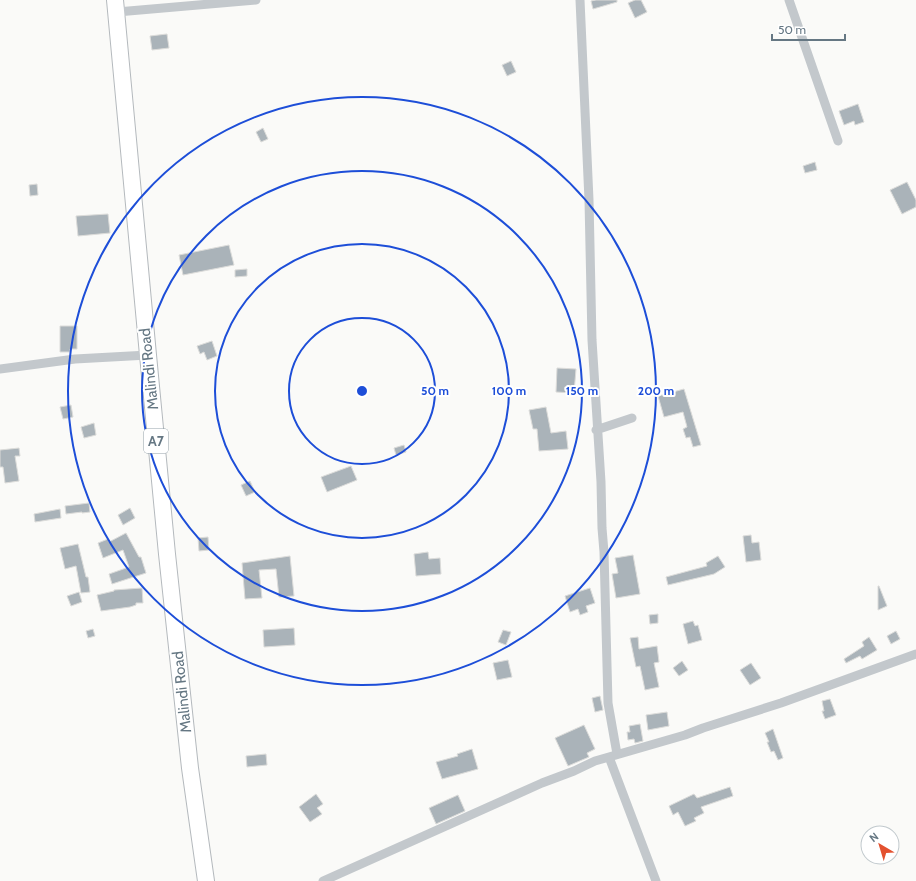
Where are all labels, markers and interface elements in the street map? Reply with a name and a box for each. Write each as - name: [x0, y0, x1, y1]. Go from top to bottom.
- scale bar: [772, 16, 845, 42]
- text: 50 m: [778, 22, 806, 37]
- street label: Malindi Road: [136, 327, 162, 411]
- text: 50 m: [421, 383, 449, 398]
- text: 100 m: [492, 383, 526, 398]
- text: 150 m: [566, 383, 598, 398]
- text: 200 m: [638, 383, 674, 398]
- centre of rings: [355, 384, 369, 398]
- road number: A7: [144, 429, 168, 453]
- street label: Malindi Road: [169, 650, 195, 734]
- north arrow: [860, 825, 900, 865]
- text: N: [866, 829, 881, 845]

